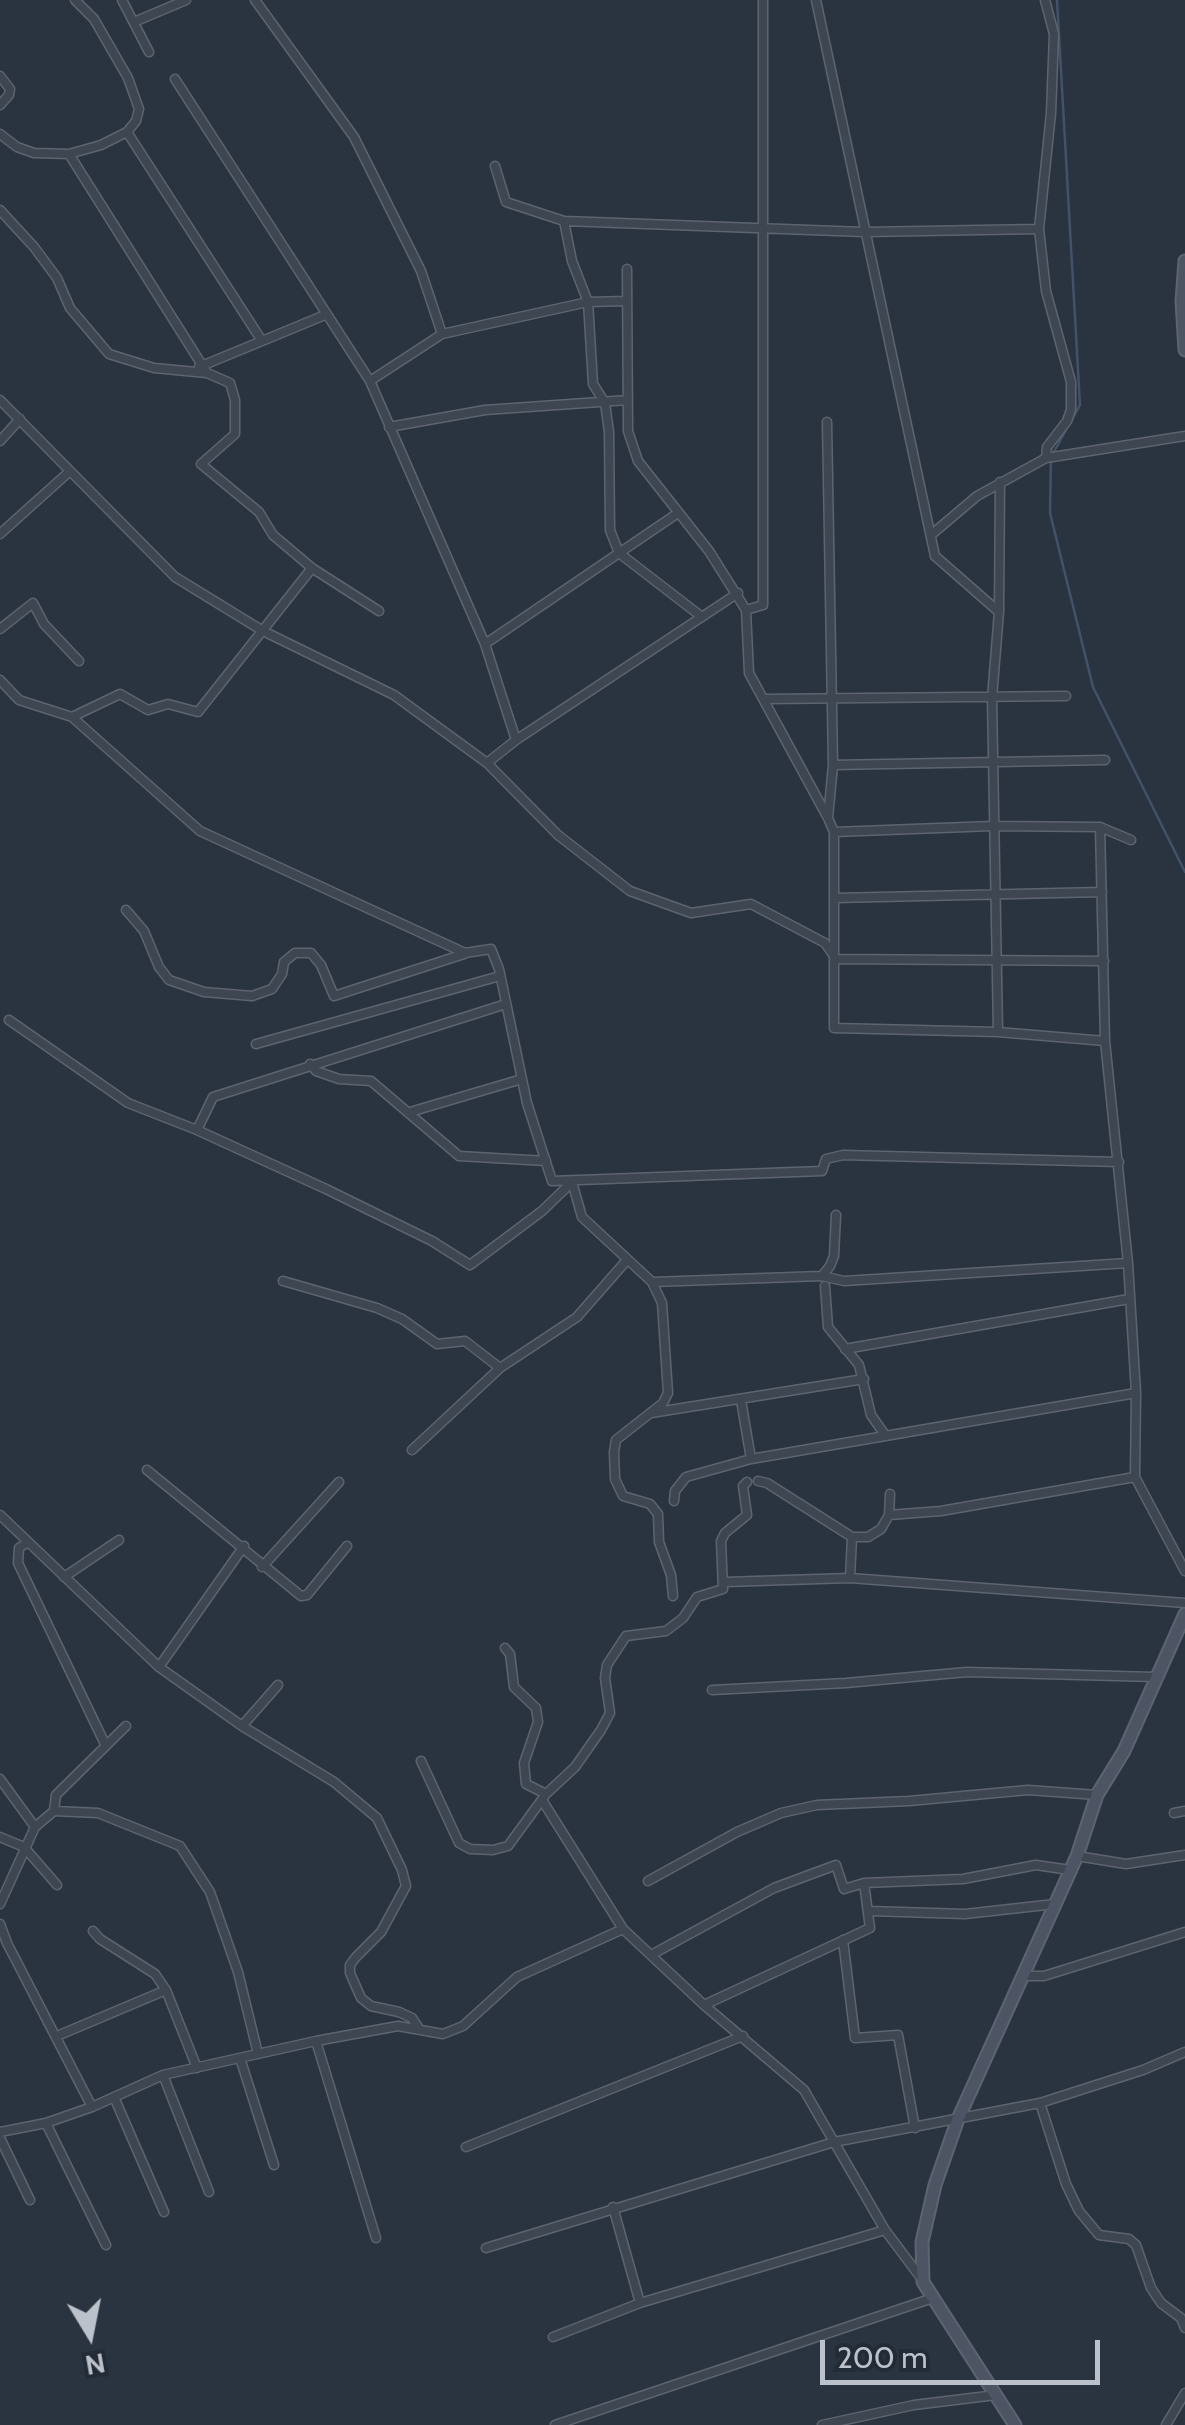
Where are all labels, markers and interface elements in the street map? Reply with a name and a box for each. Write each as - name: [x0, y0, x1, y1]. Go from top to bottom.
- north arrow: [40, 2285, 140, 2385]
- scale bar: [825, 2320, 1105, 2382]
- text: 200 m: [837, 2339, 928, 2376]
- text: N: [83, 2346, 108, 2383]

